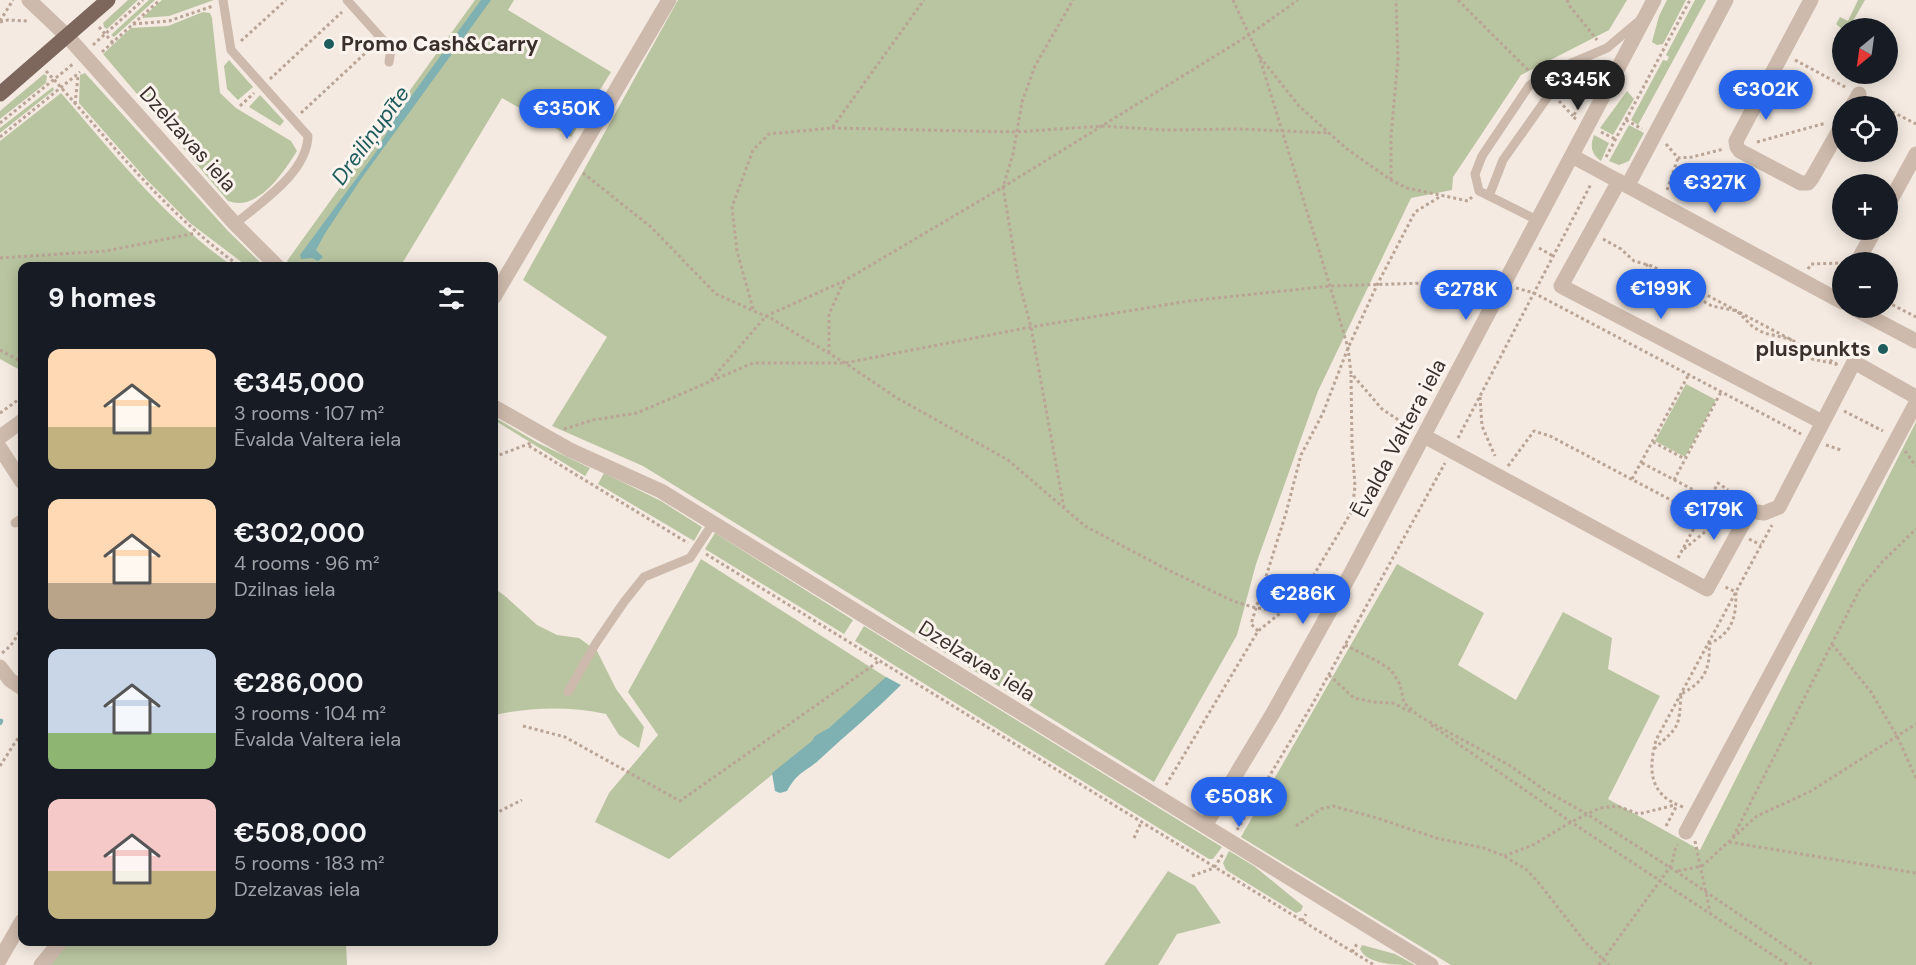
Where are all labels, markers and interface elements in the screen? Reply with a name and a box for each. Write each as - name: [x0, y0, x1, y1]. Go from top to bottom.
- north arrow: [1832, 18, 1898, 84]
- map controls: [1832, 18, 1898, 318]
- place label: Promo Cash&Carry: [341, 30, 539, 58]
- marker: Promo Cash&Carry: [322, 37, 336, 51]
- pin: €345K: [1536, 60, 1620, 111]
- text: €345K: [1545, 66, 1611, 92]
- pin: €302K: [1724, 70, 1808, 121]
- text: €302K: [1733, 76, 1799, 102]
- street label: Dzelzavas iela: [133, 80, 243, 198]
- water label: Dreiliņupīte: [325, 80, 416, 191]
- pin: €350K: [525, 89, 609, 140]
- text: €350K: [533, 95, 601, 121]
- button: locate: [1832, 96, 1898, 162]
- pin: €327K: [1673, 163, 1757, 214]
- text: €327K: [1683, 169, 1747, 195]
- button: +: [1832, 174, 1898, 240]
- button: −: [1832, 252, 1898, 318]
- pin: €199K: [1619, 269, 1703, 320]
- pin: €278K: [1424, 270, 1508, 321]
- text: €199K: [1630, 275, 1692, 301]
- text: €278K: [1434, 276, 1498, 302]
- text: 9 homes: [48, 281, 157, 315]
- icon: filters: [435, 282, 468, 315]
- place label: pluspunkts: [1755, 335, 1871, 363]
- marker: pluspunkts: [1876, 342, 1890, 356]
- street label: Ēvalda Valtera iela: [1345, 354, 1453, 522]
- text: €345,000: [234, 366, 365, 400]
- icon: home: [96, 373, 168, 445]
- text: 3 rooms · 107 m²: [234, 400, 384, 426]
- text: Ēvalda Valtera iela: [234, 426, 401, 452]
- pin: €179K: [1672, 490, 1756, 541]
- text: €179K: [1684, 496, 1744, 522]
- text: €302,000: [234, 516, 365, 550]
- icon: home: [96, 523, 168, 595]
- text: 4 rooms · 96 m²: [234, 550, 380, 576]
- pin: €286K: [1261, 574, 1345, 625]
- text: Dzilnas iela: [234, 576, 335, 602]
- text: €286K: [1270, 580, 1336, 606]
- street label: Dzelzavas iela: [913, 614, 1041, 708]
- text: €286,000: [234, 666, 364, 700]
- icon: home: [96, 673, 168, 745]
- text: 3 rooms · 104 m²: [234, 700, 386, 726]
- text: Ēvalda Valtera iela: [234, 726, 401, 752]
- pin: €508K: [1197, 777, 1281, 828]
- text: €508K: [1205, 783, 1273, 809]
- text: €508,000: [234, 816, 367, 850]
- icon: home: [96, 823, 168, 895]
- text: 5 rooms · 183 m²: [234, 850, 385, 876]
- text: Dzelzavas iela: [234, 876, 360, 902]

